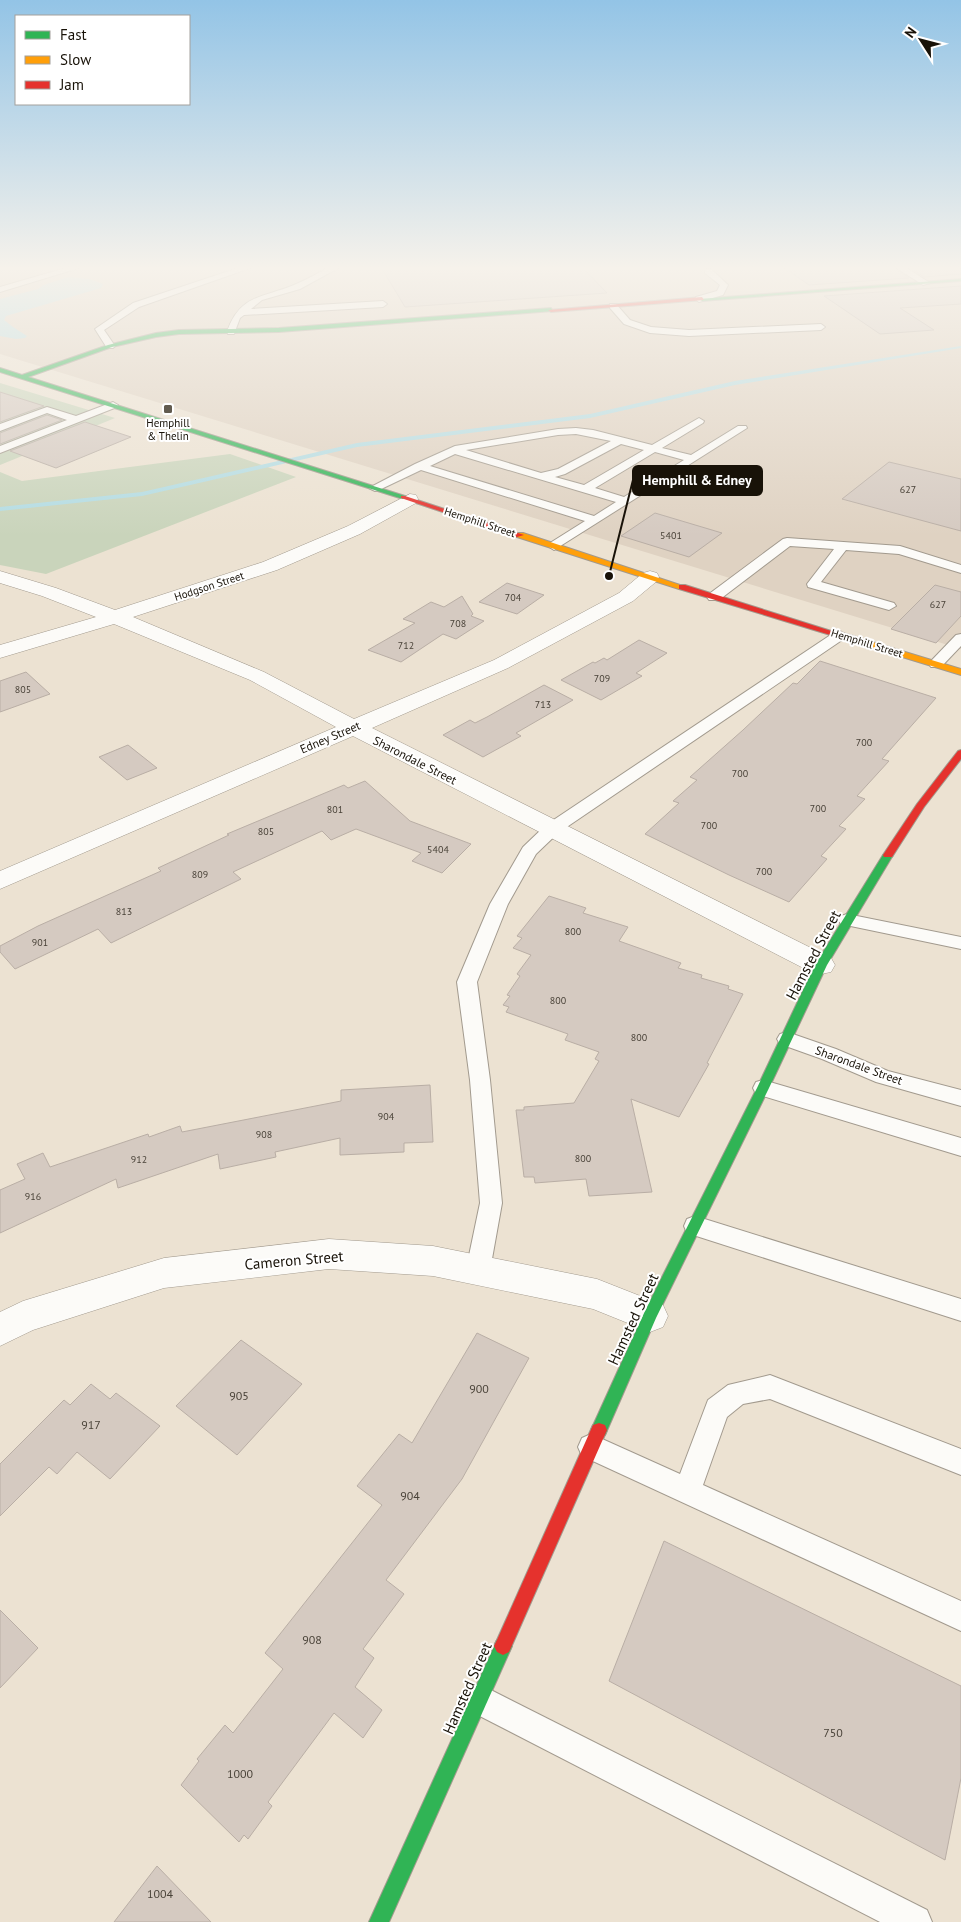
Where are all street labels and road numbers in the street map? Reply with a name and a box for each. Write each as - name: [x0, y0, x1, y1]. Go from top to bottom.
- street label: Hemphill Street: [443, 504, 518, 540]
- street label: Hodgson Street: [172, 568, 246, 604]
- street label: Hemphill Street: [829, 625, 905, 661]
- street label: Edney Street: [297, 718, 363, 756]
- street label: Sharondale Street: [371, 732, 459, 788]
- street label: Hamsted Street: [781, 907, 845, 1003]
- street label: Sharondale Street: [813, 1042, 905, 1088]
- street label: Cameron Street: [244, 1246, 344, 1274]
- street label: Hamsted Street: [603, 1270, 663, 1368]
- street label: Hamsted Street: [438, 1639, 496, 1737]

